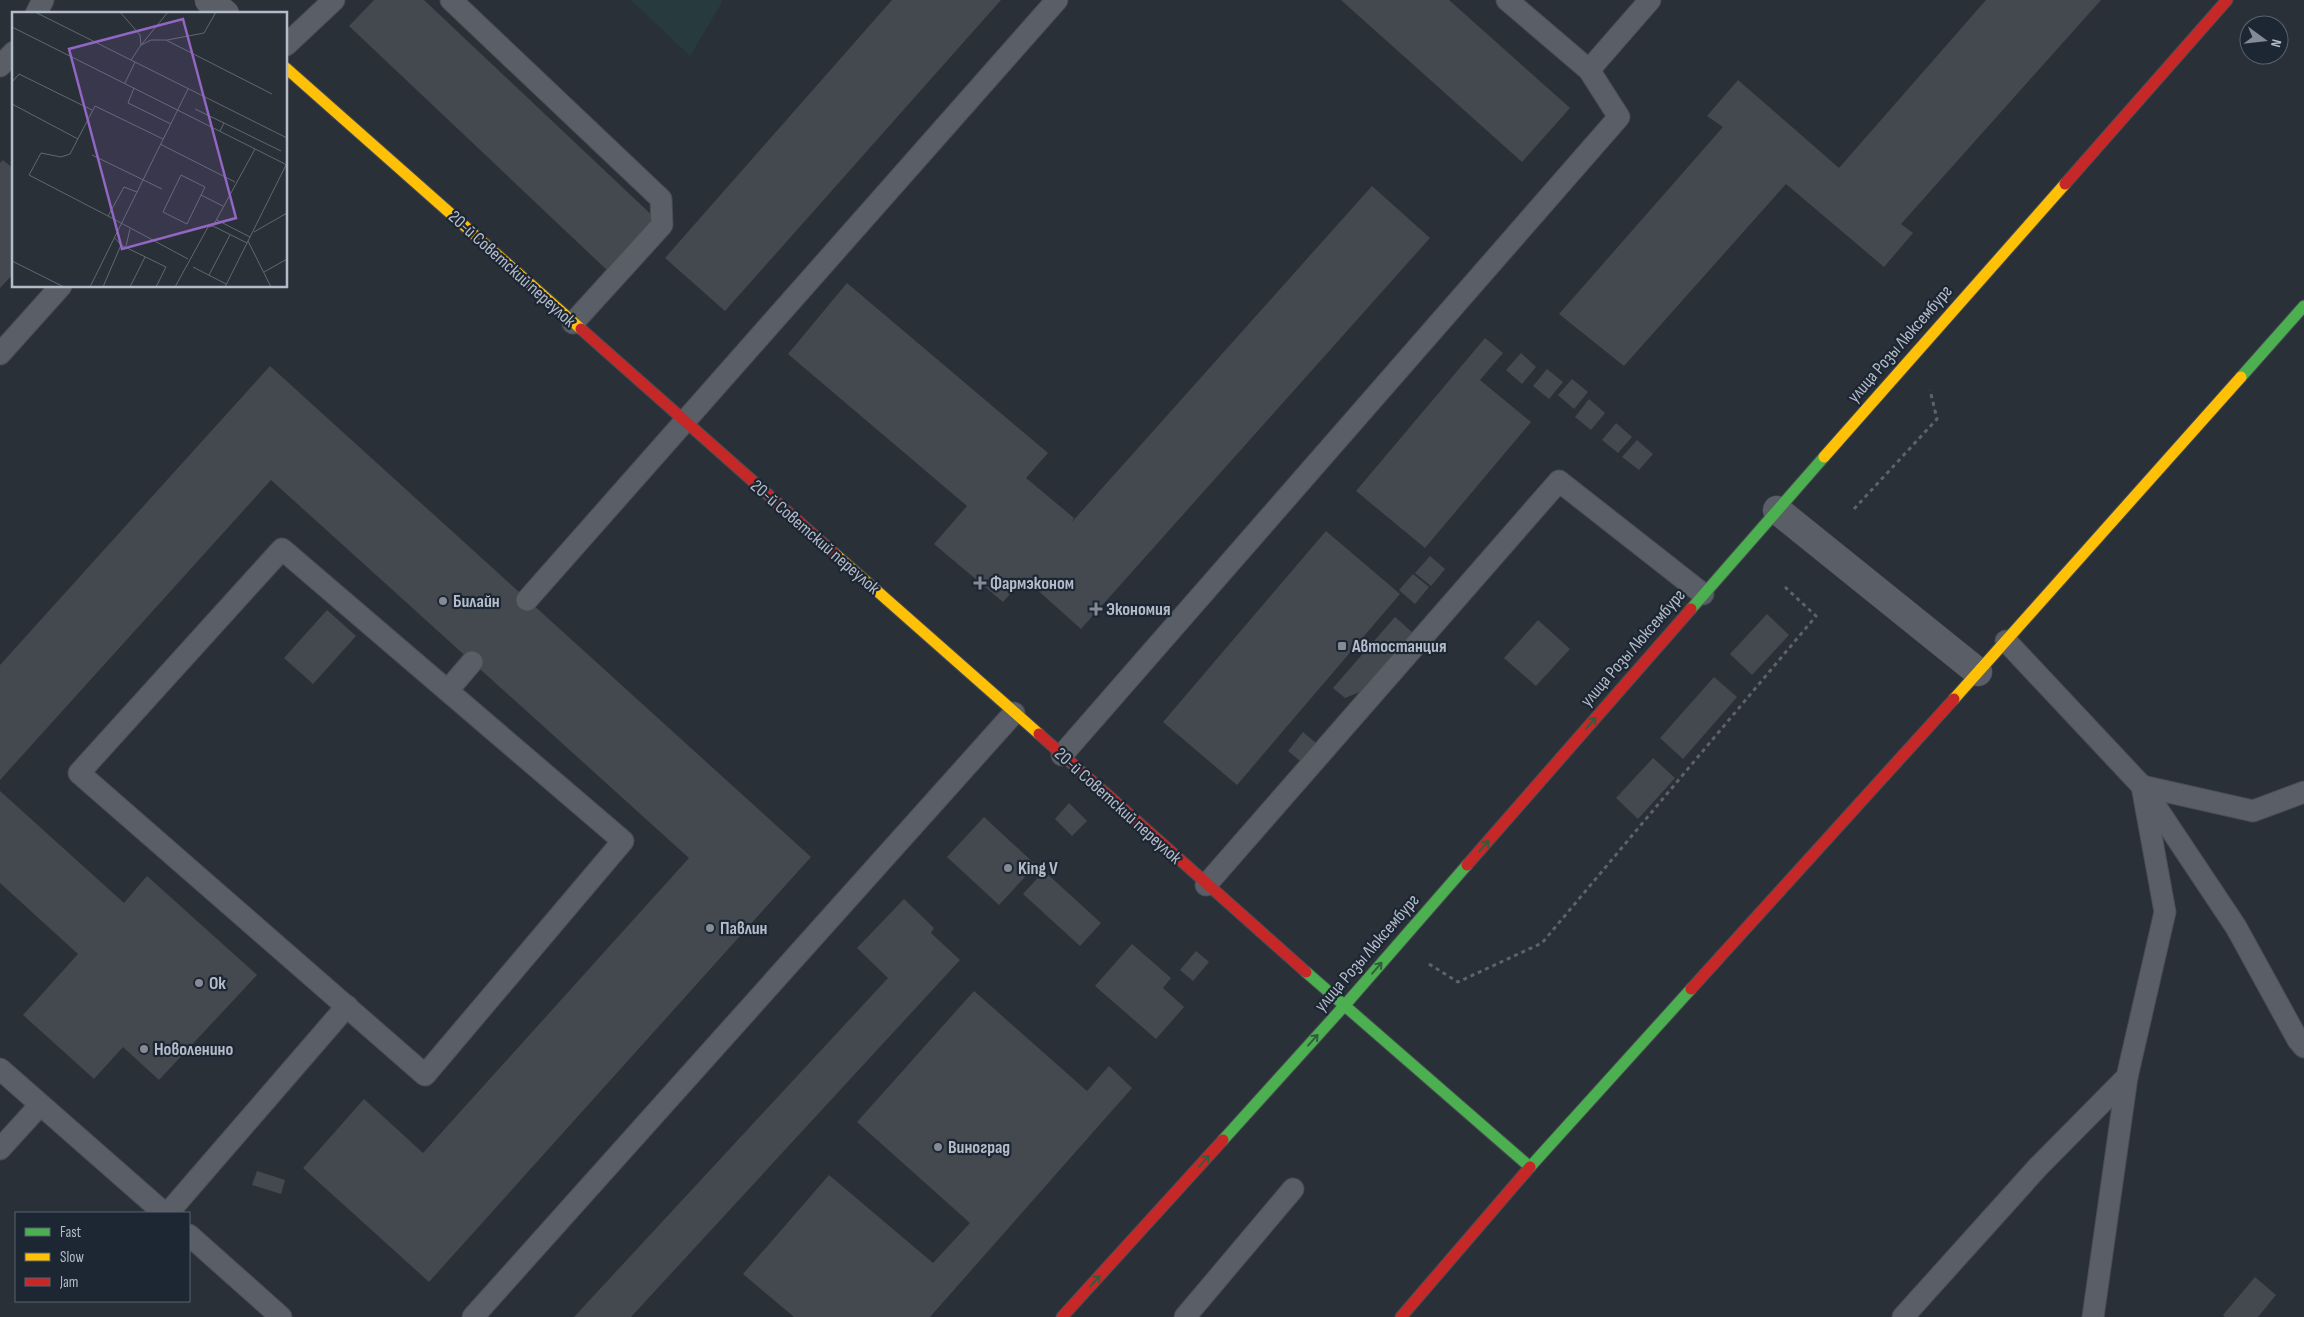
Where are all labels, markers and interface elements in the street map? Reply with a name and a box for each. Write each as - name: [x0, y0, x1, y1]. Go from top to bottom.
- inset map: [12, 12, 288, 288]
- north arrow: [2239, 15, 2289, 65]
- text: N: [2267, 37, 2285, 49]
- street label: 20-й Советский переулок: [444, 206, 580, 332]
- street label: улица Розы Люксембург: [1843, 281, 1957, 407]
- street label: 20-й Советский переулок: [746, 475, 884, 599]
- place label: Фармэконом: [990, 573, 1074, 594]
- marker: Фармэконом: [974, 577, 986, 589]
- street label: улица Розы Люксембург: [1576, 585, 1690, 711]
- place label: Билайн: [453, 591, 500, 612]
- marker: Билайн: [437, 595, 449, 607]
- place label: Экономия: [1106, 599, 1171, 620]
- marker: Экономия: [1090, 603, 1102, 615]
- place label: Автостанция: [1351, 636, 1446, 657]
- marker: Автостанция: [1336, 640, 1348, 652]
- one-way arrow: [1585, 717, 1596, 730]
- street label: 20-й Советский переулок: [1050, 743, 1186, 869]
- one-way arrow: [1478, 839, 1490, 852]
- place label: King V: [1018, 858, 1058, 879]
- marker: King V: [1002, 862, 1014, 874]
- street label: улица Розы Люксембург: [1310, 890, 1424, 1016]
- place label: Павлин: [720, 918, 768, 939]
- marker: Павлин: [704, 922, 716, 934]
- one-way arrow: [1371, 962, 1383, 975]
- place label: Ок: [209, 973, 226, 994]
- marker: Ок: [193, 977, 205, 989]
- one-way arrow: [1308, 1034, 1319, 1047]
- place label: Новоленино: [154, 1039, 233, 1060]
- marker: Новоленино: [138, 1043, 150, 1055]
- place label: Виноград: [948, 1137, 1010, 1158]
- marker: Виноград: [932, 1141, 944, 1153]
- one-way arrow: [1198, 1154, 1210, 1167]
- legend: [15, 1212, 190, 1302]
- text: Fast: [60, 1223, 82, 1242]
- text: Slow: [60, 1248, 84, 1267]
- text: Jam: [59, 1273, 78, 1292]
- one-way arrow: [1089, 1274, 1101, 1287]

